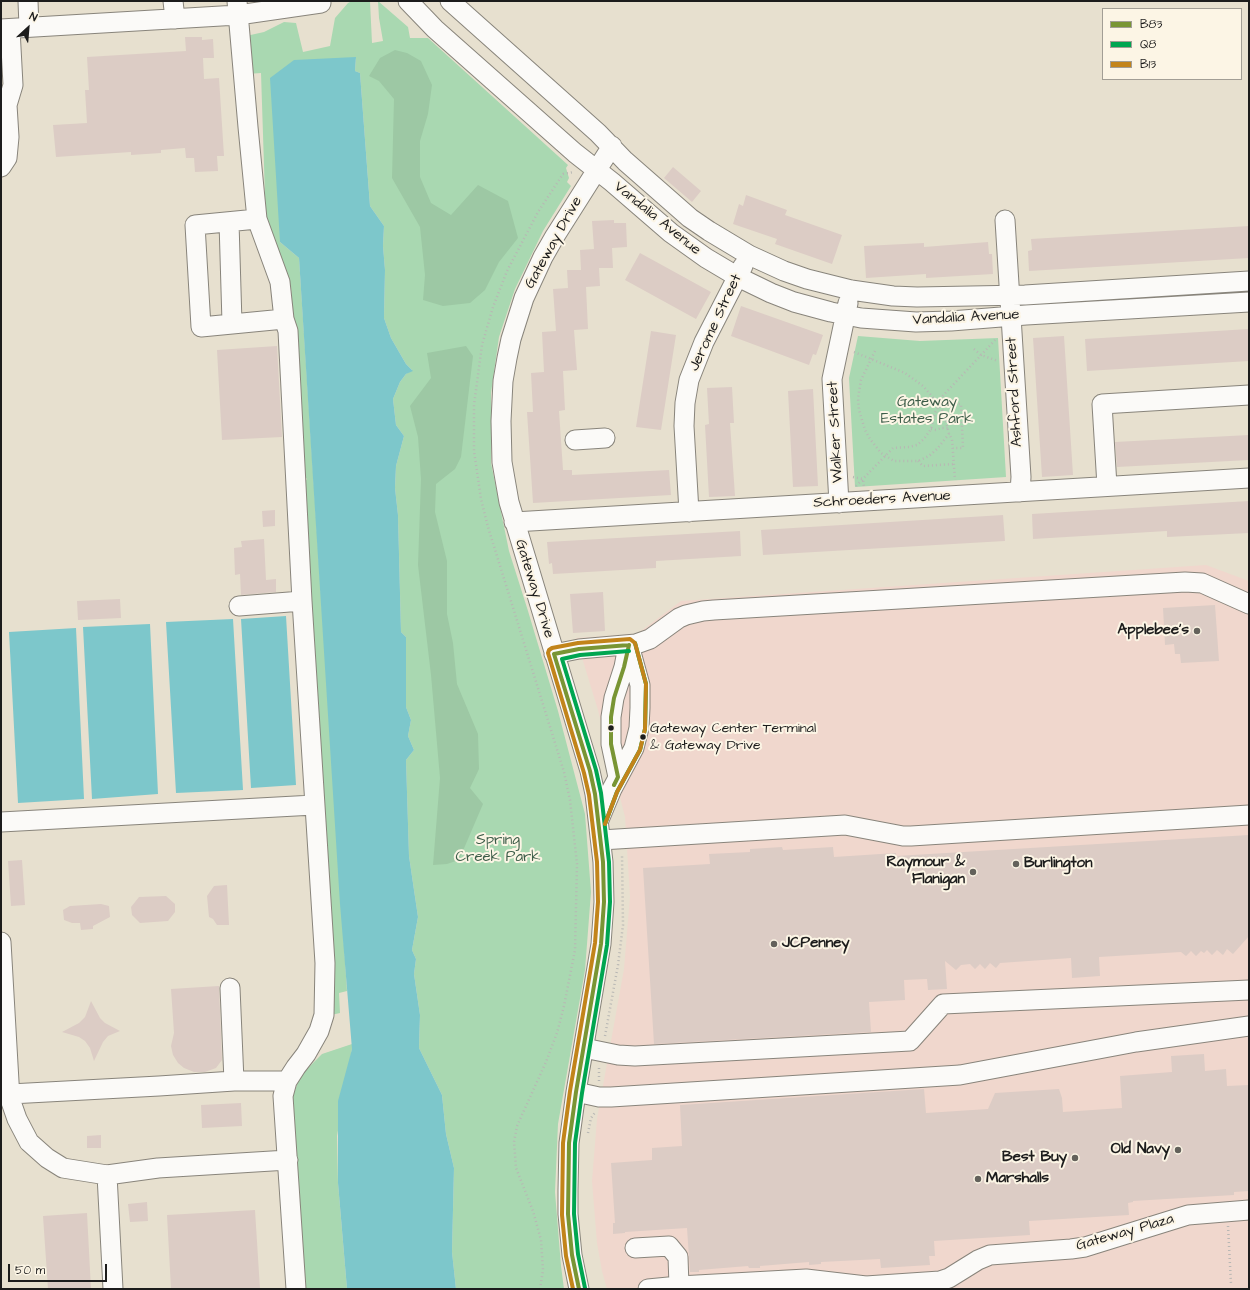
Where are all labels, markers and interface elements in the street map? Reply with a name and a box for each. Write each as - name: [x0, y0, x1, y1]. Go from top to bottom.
- north arrow: [8, 8, 48, 48]
- legend: [1102, 8, 1242, 80]
- text: N: [27, 9, 40, 25]
- text: B83: [1140, 16, 1162, 33]
- text: Q8: [1140, 36, 1156, 53]
- text: B13: [1140, 56, 1156, 73]
- street label: Vandalia Avenue: [610, 178, 704, 260]
- street label: Gateway Drive: [521, 194, 587, 292]
- street label: Jerome Street: [686, 272, 746, 374]
- street label: Vandalia Avenue: [912, 306, 1020, 330]
- street label: Ashford Street: [1003, 337, 1027, 447]
- street label: Walker Street: [824, 381, 848, 483]
- park label: Gateway Estates Park: [881, 394, 973, 429]
- street label: Schroeders Avenue: [813, 487, 951, 513]
- street label: Gateway Drive: [510, 537, 558, 641]
- place label: Applebee's: [1118, 622, 1189, 640]
- marker: Applebee's: [1192, 626, 1202, 636]
- place label: Gateway Center Terminal & Gateway Drive: [650, 721, 816, 754]
- unlabelled marker: [606, 723, 616, 733]
- marker: Gateway Center Terminal & Gateway Drive: [638, 732, 648, 742]
- park label: Spring Creek Park: [455, 832, 541, 867]
- place label: Raymour & Flanigan: [886, 854, 965, 889]
- place label: Burlington: [1024, 855, 1092, 873]
- marker: Burlington: [1011, 859, 1021, 869]
- marker: Raymour & Flanigan: [968, 867, 978, 877]
- place label: JCPenney: [782, 935, 850, 953]
- marker: JCPenney: [769, 939, 779, 949]
- place label: Old Navy: [1111, 1141, 1170, 1159]
- marker: Old Navy: [1173, 1145, 1183, 1155]
- place label: Best Buy: [1002, 1149, 1067, 1167]
- marker: Best Buy: [1070, 1153, 1080, 1163]
- place label: Marshalls: [986, 1170, 1049, 1188]
- marker: Marshalls: [973, 1174, 983, 1184]
- street label: Gateway Plaza: [1074, 1210, 1176, 1256]
- scale bar: [10, 1256, 109, 1282]
- text: 50 m: [15, 1262, 45, 1279]

